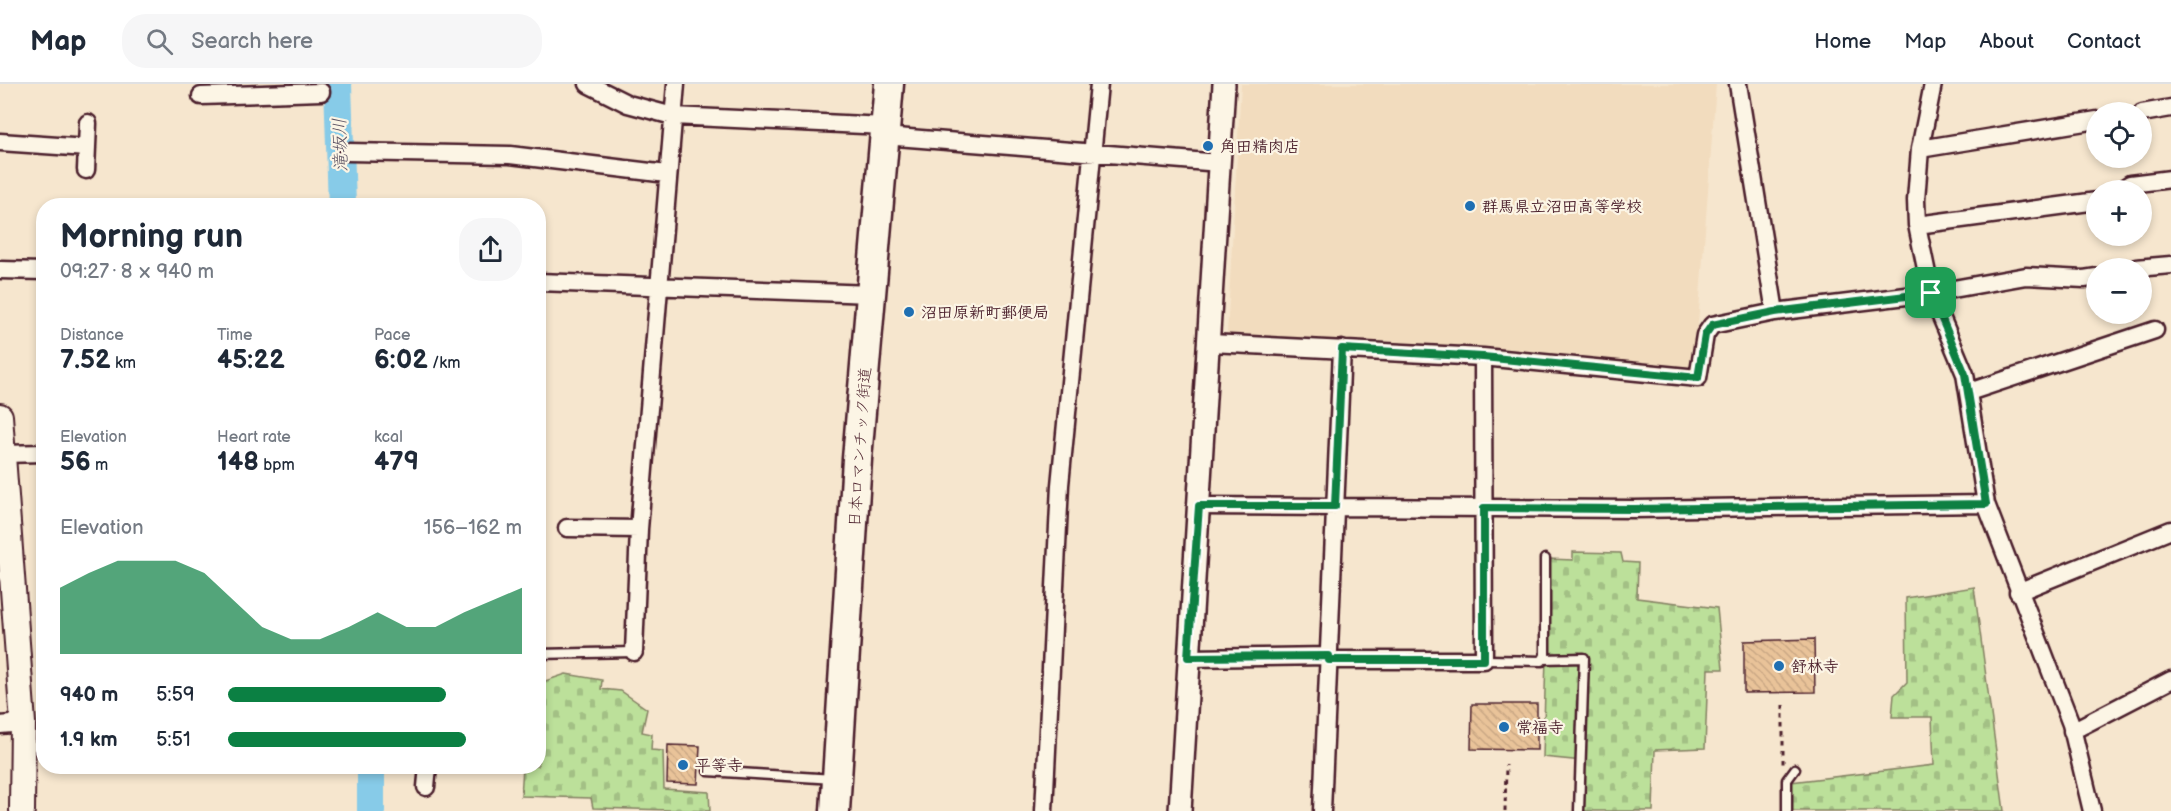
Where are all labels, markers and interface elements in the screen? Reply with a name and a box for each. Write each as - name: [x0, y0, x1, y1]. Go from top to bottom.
- search box: [122, 14, 542, 68]
- text: Map: [30, 25, 86, 58]
- icon: search: [143, 25, 176, 58]
- text: Search here: [191, 28, 313, 55]
- text: Home: [1814, 29, 1871, 54]
- text: Map: [1904, 29, 1946, 54]
- text: About: [1979, 29, 2034, 54]
- text: Contact: [2067, 29, 2141, 54]
- map controls: [2086, 102, 2152, 324]
- button: locate: [2086, 102, 2152, 168]
- water label: 滝坂川: [329, 118, 352, 172]
- place label: 角田精肉店: [1220, 138, 1300, 157]
- marker: 角田精肉店: [1201, 139, 1215, 153]
- button: +: [2086, 180, 2152, 246]
- place label: 群馬県立沼田高等学校: [1482, 198, 1642, 217]
- marker: 群馬県立沼田高等学校: [1463, 199, 1477, 213]
- text: Morning run: [60, 217, 243, 257]
- button: share: [459, 218, 522, 281]
- button: −: [2086, 258, 2152, 324]
- text: 09:27 · 8 × 940 m: [60, 260, 214, 284]
- pin: [1905, 267, 1956, 318]
- icon: arrive: [1914, 276, 1947, 309]
- place label: 沼田原新町郵便局: [921, 304, 1049, 323]
- marker: 沼田原新町郵便局: [902, 305, 916, 319]
- text: Distance: [60, 326, 124, 345]
- text: Time: [217, 326, 252, 345]
- text: Pace: [374, 326, 410, 345]
- text: 7.52: [60, 345, 111, 376]
- text: 45:22: [217, 345, 285, 376]
- text: 6:02: [374, 345, 428, 376]
- text: km: [111, 354, 136, 373]
- text: /km: [428, 354, 460, 373]
- street label: 日本ロマンチック街道: [845, 366, 876, 528]
- text: Elevation: [60, 428, 127, 447]
- text: Heart rate: [217, 428, 291, 447]
- text: kcal: [374, 428, 403, 447]
- text: 56: [60, 447, 91, 478]
- text: 148: [217, 447, 259, 478]
- text: 479: [374, 447, 419, 478]
- text: m: [91, 456, 108, 475]
- text: bpm: [259, 456, 295, 475]
- text: Elevation: [60, 516, 143, 540]
- text: 156–162 m: [424, 516, 522, 540]
- place label: 舒林寺: [1791, 658, 1839, 677]
- marker: 舒林寺: [1772, 659, 1786, 673]
- text: 940 m: [60, 683, 118, 707]
- text: 5:59: [156, 683, 195, 707]
- place label: 常福寺: [1516, 719, 1564, 738]
- marker: 常福寺: [1497, 720, 1511, 734]
- text: 1.9 km: [60, 728, 117, 752]
- text: 5:51: [156, 728, 191, 752]
- place label: 平等寺: [695, 757, 743, 776]
- marker: 平等寺: [676, 758, 690, 772]

